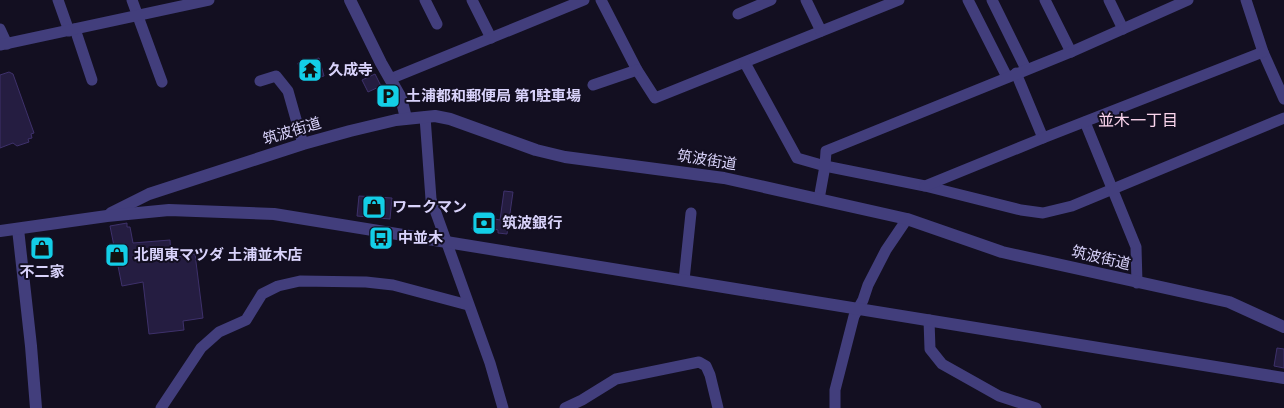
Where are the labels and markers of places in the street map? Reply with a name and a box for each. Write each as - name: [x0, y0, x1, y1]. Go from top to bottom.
- temple icon: 久成寺: [297, 57, 323, 83]
- place label: 久成寺: [328, 60, 373, 79]
- parking icon: 土浦都和郵便局 第1駐車場: [375, 83, 401, 109]
- place label: 土浦都和郵便局 第1駐車場: [406, 86, 581, 105]
- shop icon: ワークマン: [361, 194, 387, 220]
- place label: ワークマン: [392, 197, 467, 216]
- bank icon: 筑波銀行: [471, 210, 497, 236]
- place label: 筑波銀行: [502, 213, 562, 232]
- bus stop icon: 中並木: [368, 225, 394, 251]
- place label: 中並木: [398, 228, 443, 247]
- shop icon: 不二家: [29, 235, 55, 261]
- shop icon: 北関東マツダ 土浦並木店: [104, 242, 130, 268]
- place label: 北関東マツダ 土浦並木店: [134, 245, 303, 264]
- place label: 不二家: [19, 262, 65, 281]

